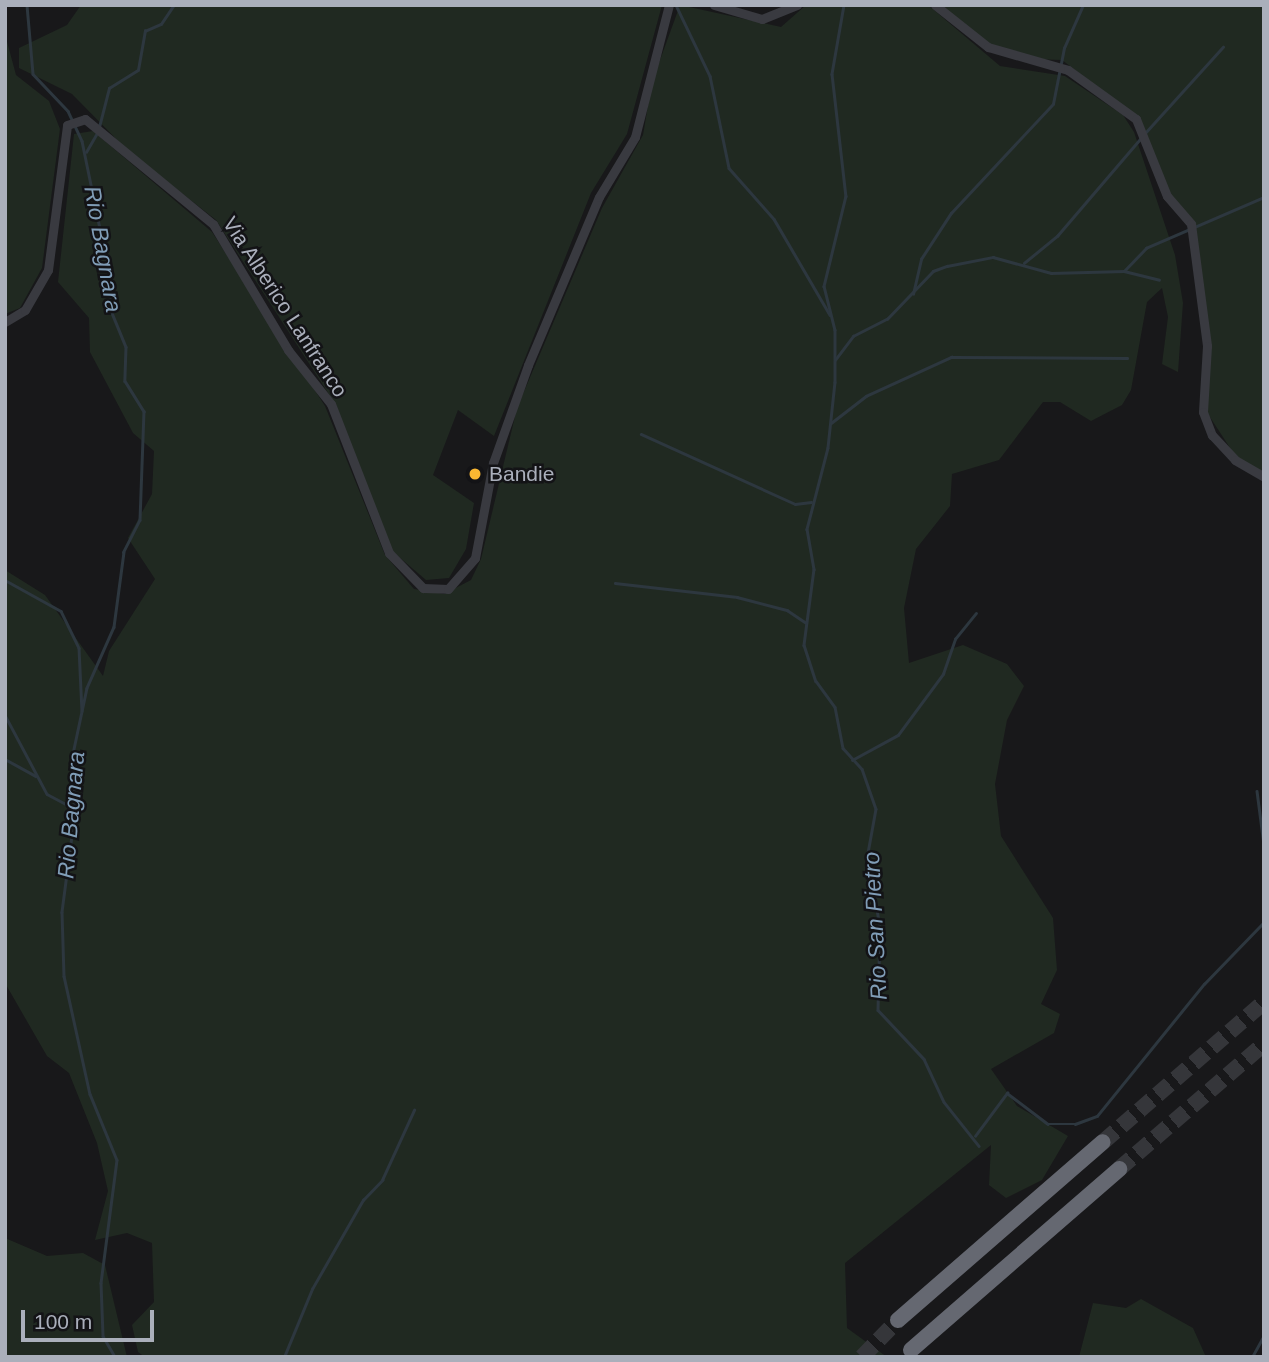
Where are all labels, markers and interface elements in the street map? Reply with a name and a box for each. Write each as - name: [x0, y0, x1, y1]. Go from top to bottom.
- water label: Rio Bagnara: [78, 184, 128, 314]
- street label: Via Alberico Lanfranco: [217, 212, 353, 402]
- place label: Bandie: [489, 461, 554, 487]
- marker: Bandie: [467, 466, 483, 482]
- water label: Rio Bagnara: [52, 750, 90, 880]
- water label: Rio San Pietro: [857, 851, 893, 1001]
- scale bar: [24, 1296, 158, 1340]
- text: 100 m: [34, 1310, 92, 1333]

